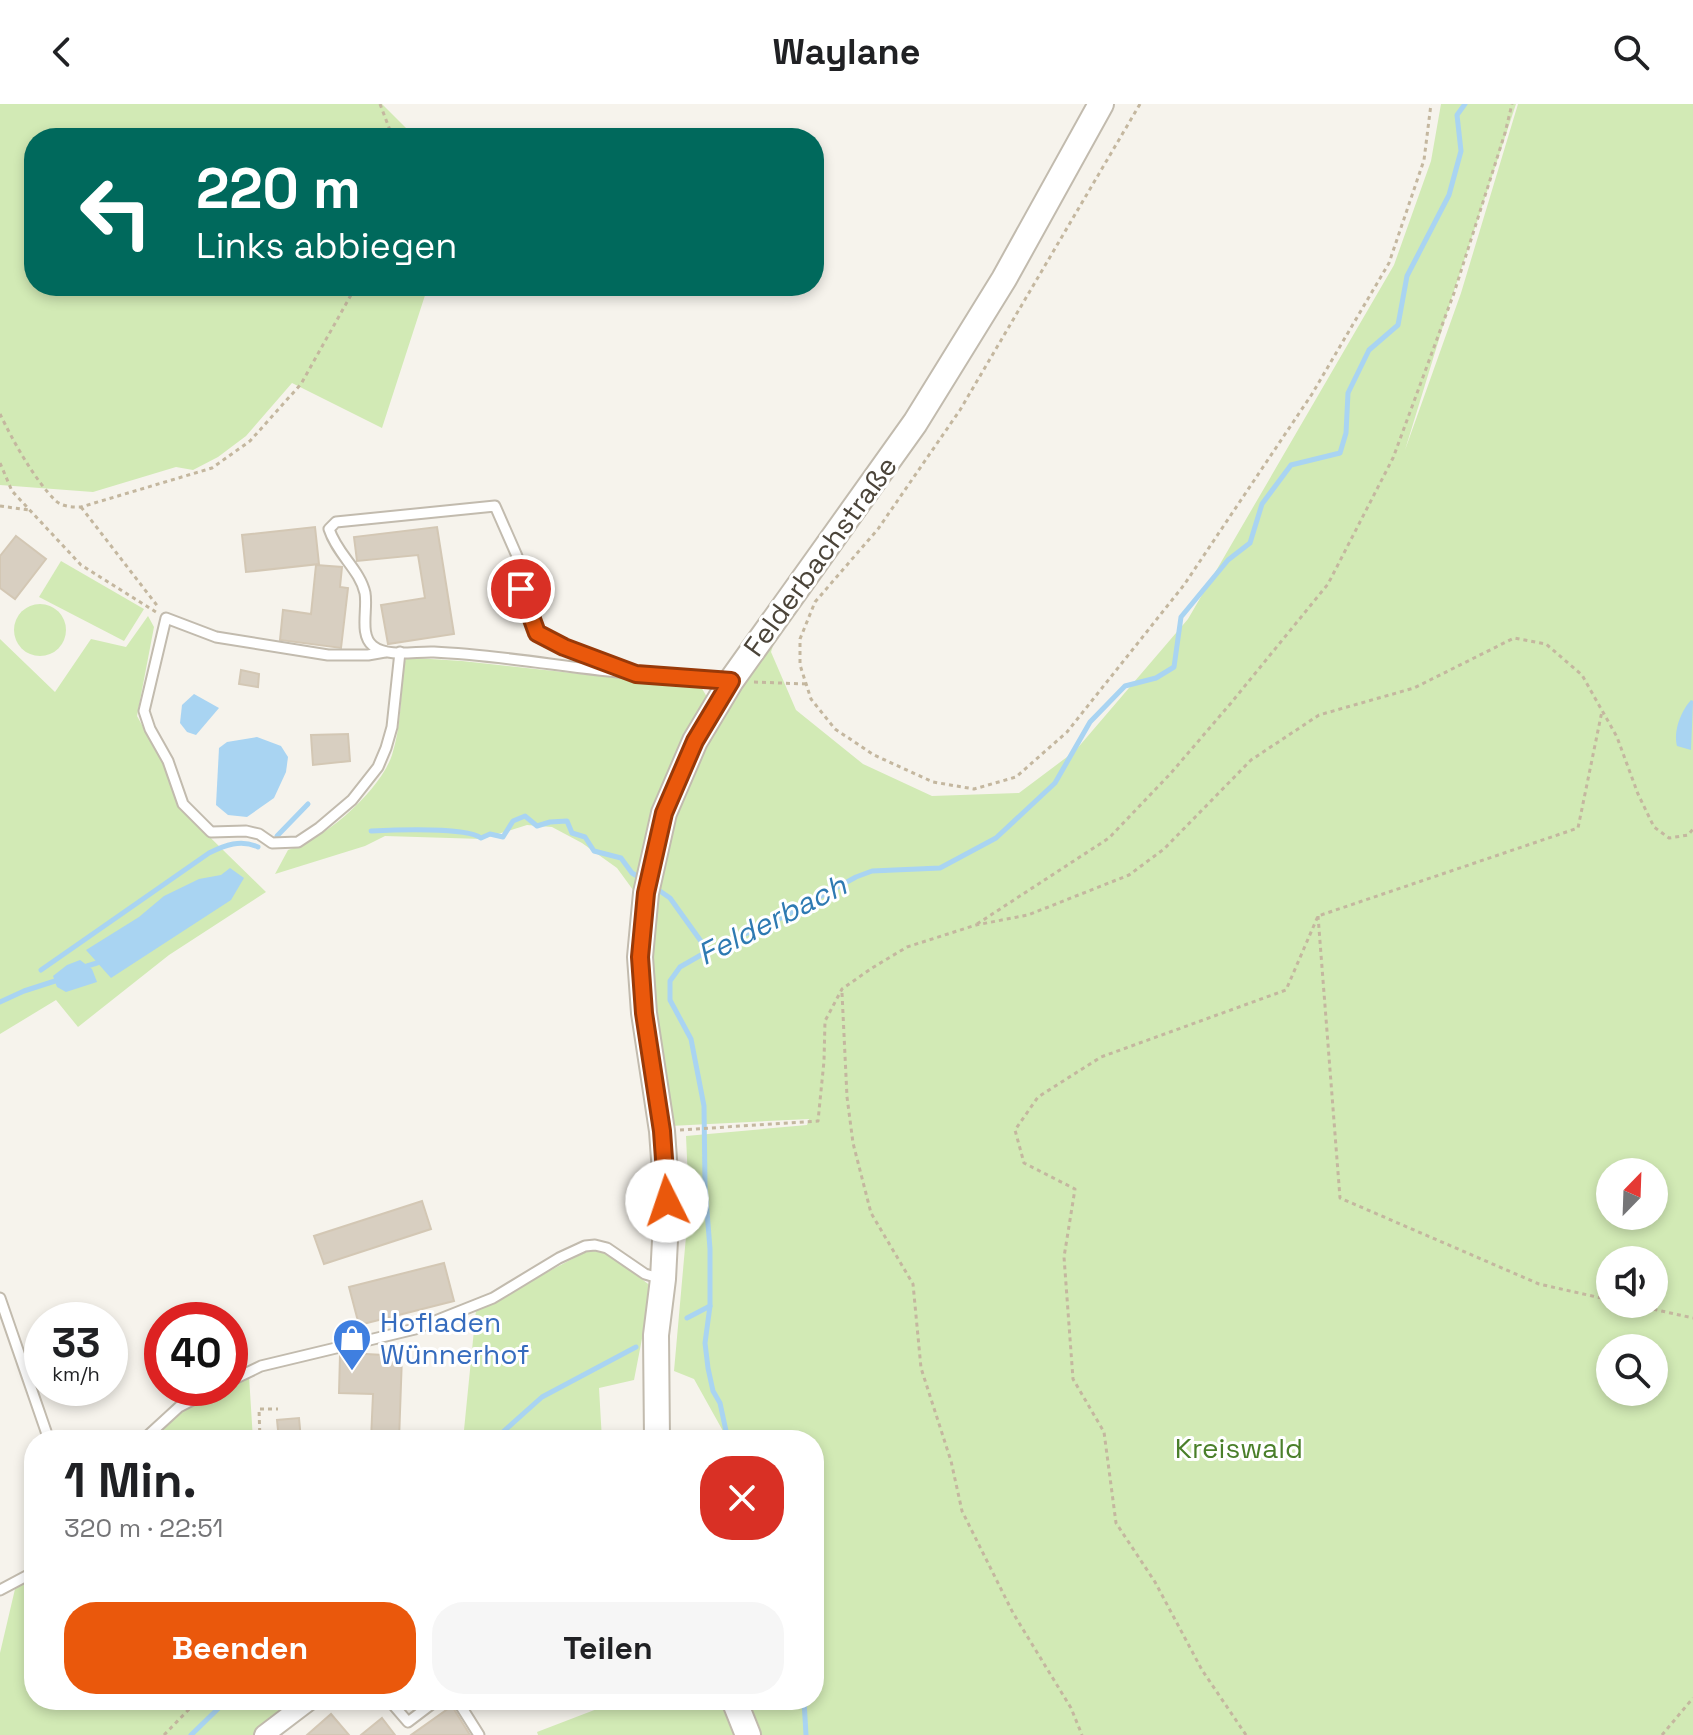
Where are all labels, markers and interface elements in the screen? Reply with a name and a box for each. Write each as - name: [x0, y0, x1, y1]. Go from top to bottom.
- text: Waylane: [773, 29, 920, 75]
- icon: back: [40, 30, 84, 74]
- icon: search: [1609, 30, 1653, 74]
- text: 220 m: [196, 153, 361, 224]
- icon: left: [64, 160, 168, 264]
- text: Links abbiegen: [196, 223, 457, 269]
- street label: Felderbachstraße: [735, 449, 905, 663]
- pin: [487, 555, 555, 623]
- icon: arrive: [499, 567, 543, 611]
- water label: Felderbach: [691, 865, 853, 974]
- north arrow: [1596, 1158, 1668, 1230]
- map controls: [1596, 1158, 1668, 1406]
- position arrow: [625, 1159, 709, 1243]
- button: sound: [1596, 1246, 1668, 1318]
- speed limit sign: 40: [144, 1302, 248, 1406]
- place label: Hofladen Wünnerhof: [380, 1304, 529, 1372]
- shop icon: Hofladen Wünnerhof: [331, 1317, 373, 1372]
- text: 33: [52, 1318, 100, 1369]
- button: search: [1596, 1334, 1668, 1406]
- text: km/h: [52, 1361, 100, 1387]
- park label: Kreiswald: [1175, 1430, 1303, 1466]
- text: 1 Min.: [64, 1450, 197, 1511]
- button: close: [700, 1456, 784, 1540]
- text: 320 m · 22:51: [64, 1511, 223, 1545]
- button: Beenden: [64, 1602, 416, 1694]
- button: Teilen: [432, 1602, 784, 1694]

